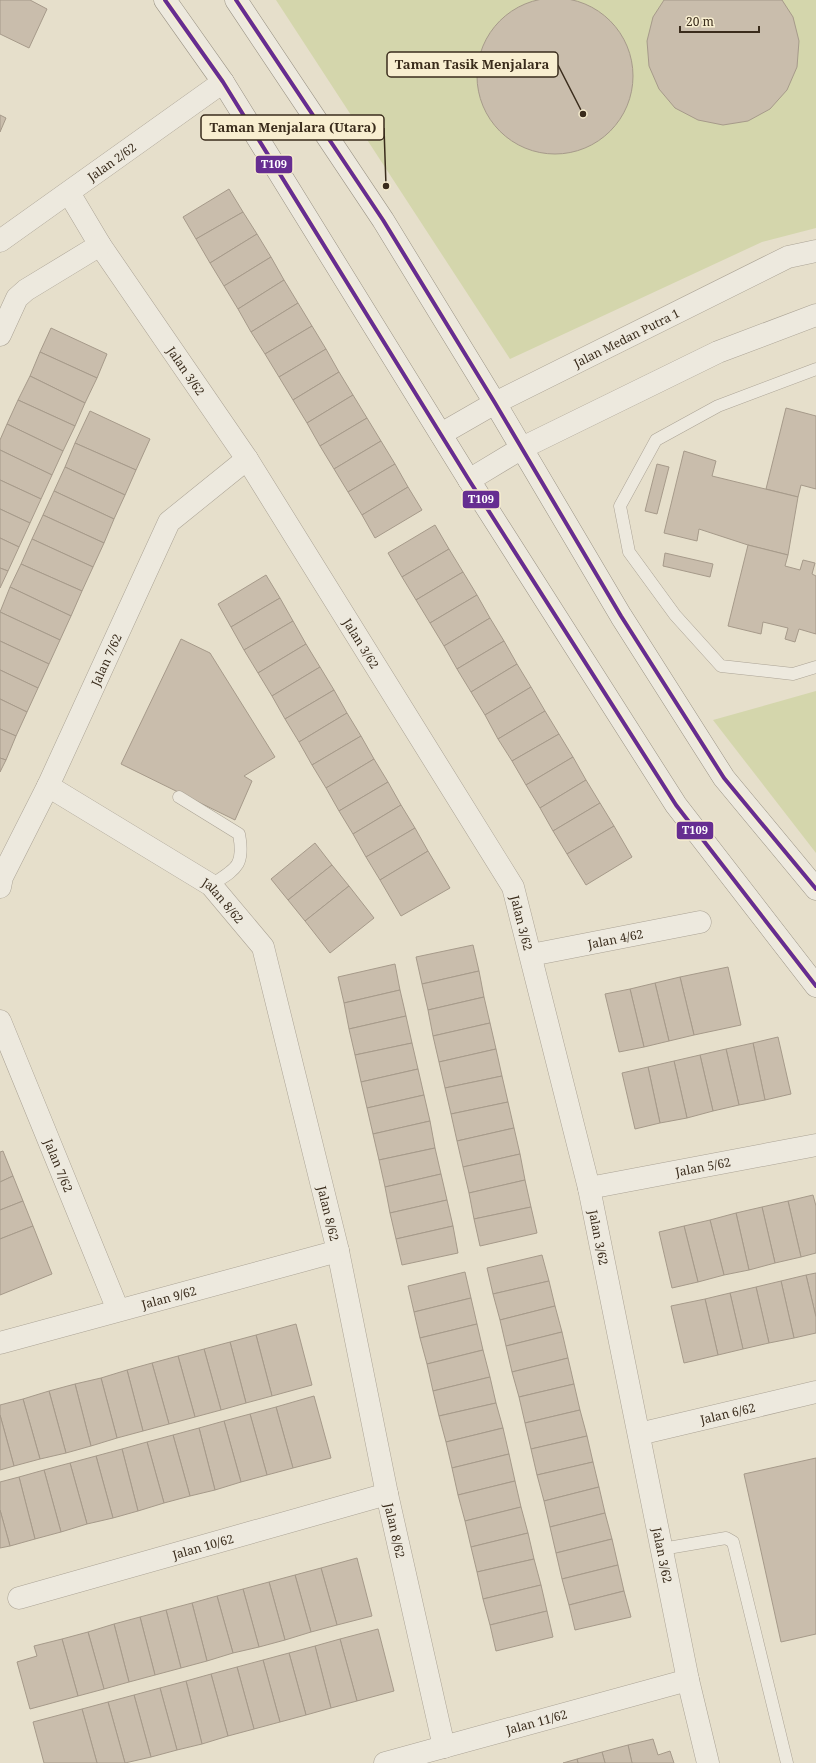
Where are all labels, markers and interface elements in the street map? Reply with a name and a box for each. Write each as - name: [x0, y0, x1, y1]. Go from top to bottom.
- scale bar: [680, 8, 759, 34]
- text: 20 m: [686, 13, 714, 30]
- callout: Taman Tasik Menjalara: [387, 52, 558, 77]
- text: Taman Tasik Menjalara: [395, 55, 549, 73]
- callout: Taman Menjalara (Utara): [201, 115, 384, 140]
- text: Taman Menjalara (Utara): [210, 118, 376, 136]
- street label: Jalan 2/62: [83, 138, 139, 185]
- line badge: T109: [255, 155, 293, 174]
- text: T109: [261, 156, 287, 171]
- street label: Jalan Medan Putra 1: [570, 304, 682, 372]
- street label: Jalan 3/62: [163, 342, 209, 399]
- line badge: T109: [462, 490, 500, 509]
- text: T109: [468, 491, 494, 506]
- street label: Jalan 3/62: [339, 614, 383, 671]
- street label: Jalan 7/62: [86, 631, 125, 690]
- line badge: T109: [676, 821, 714, 840]
- text: T109: [682, 822, 708, 837]
- street label: Jalan 8/62: [198, 873, 248, 927]
- street label: Jalan 3/62: [507, 893, 537, 952]
- street label: Jalan 4/62: [585, 925, 645, 952]
- street label: Jalan 7/62: [40, 1135, 77, 1195]
- street label: Jalan 5/62: [673, 1153, 732, 1180]
- street label: Jalan 8/62: [314, 1183, 344, 1243]
- street label: Jalan 3/62: [585, 1207, 613, 1267]
- street label: Jalan 9/62: [139, 1281, 198, 1313]
- street label: Jalan 6/62: [697, 1398, 757, 1428]
- street label: Jalan 8/62: [381, 1500, 410, 1560]
- street label: Jalan 3/62: [649, 1525, 677, 1584]
- street label: Jalan 10/62: [169, 1529, 235, 1563]
- street label: Jalan 11/62: [503, 1705, 569, 1738]

